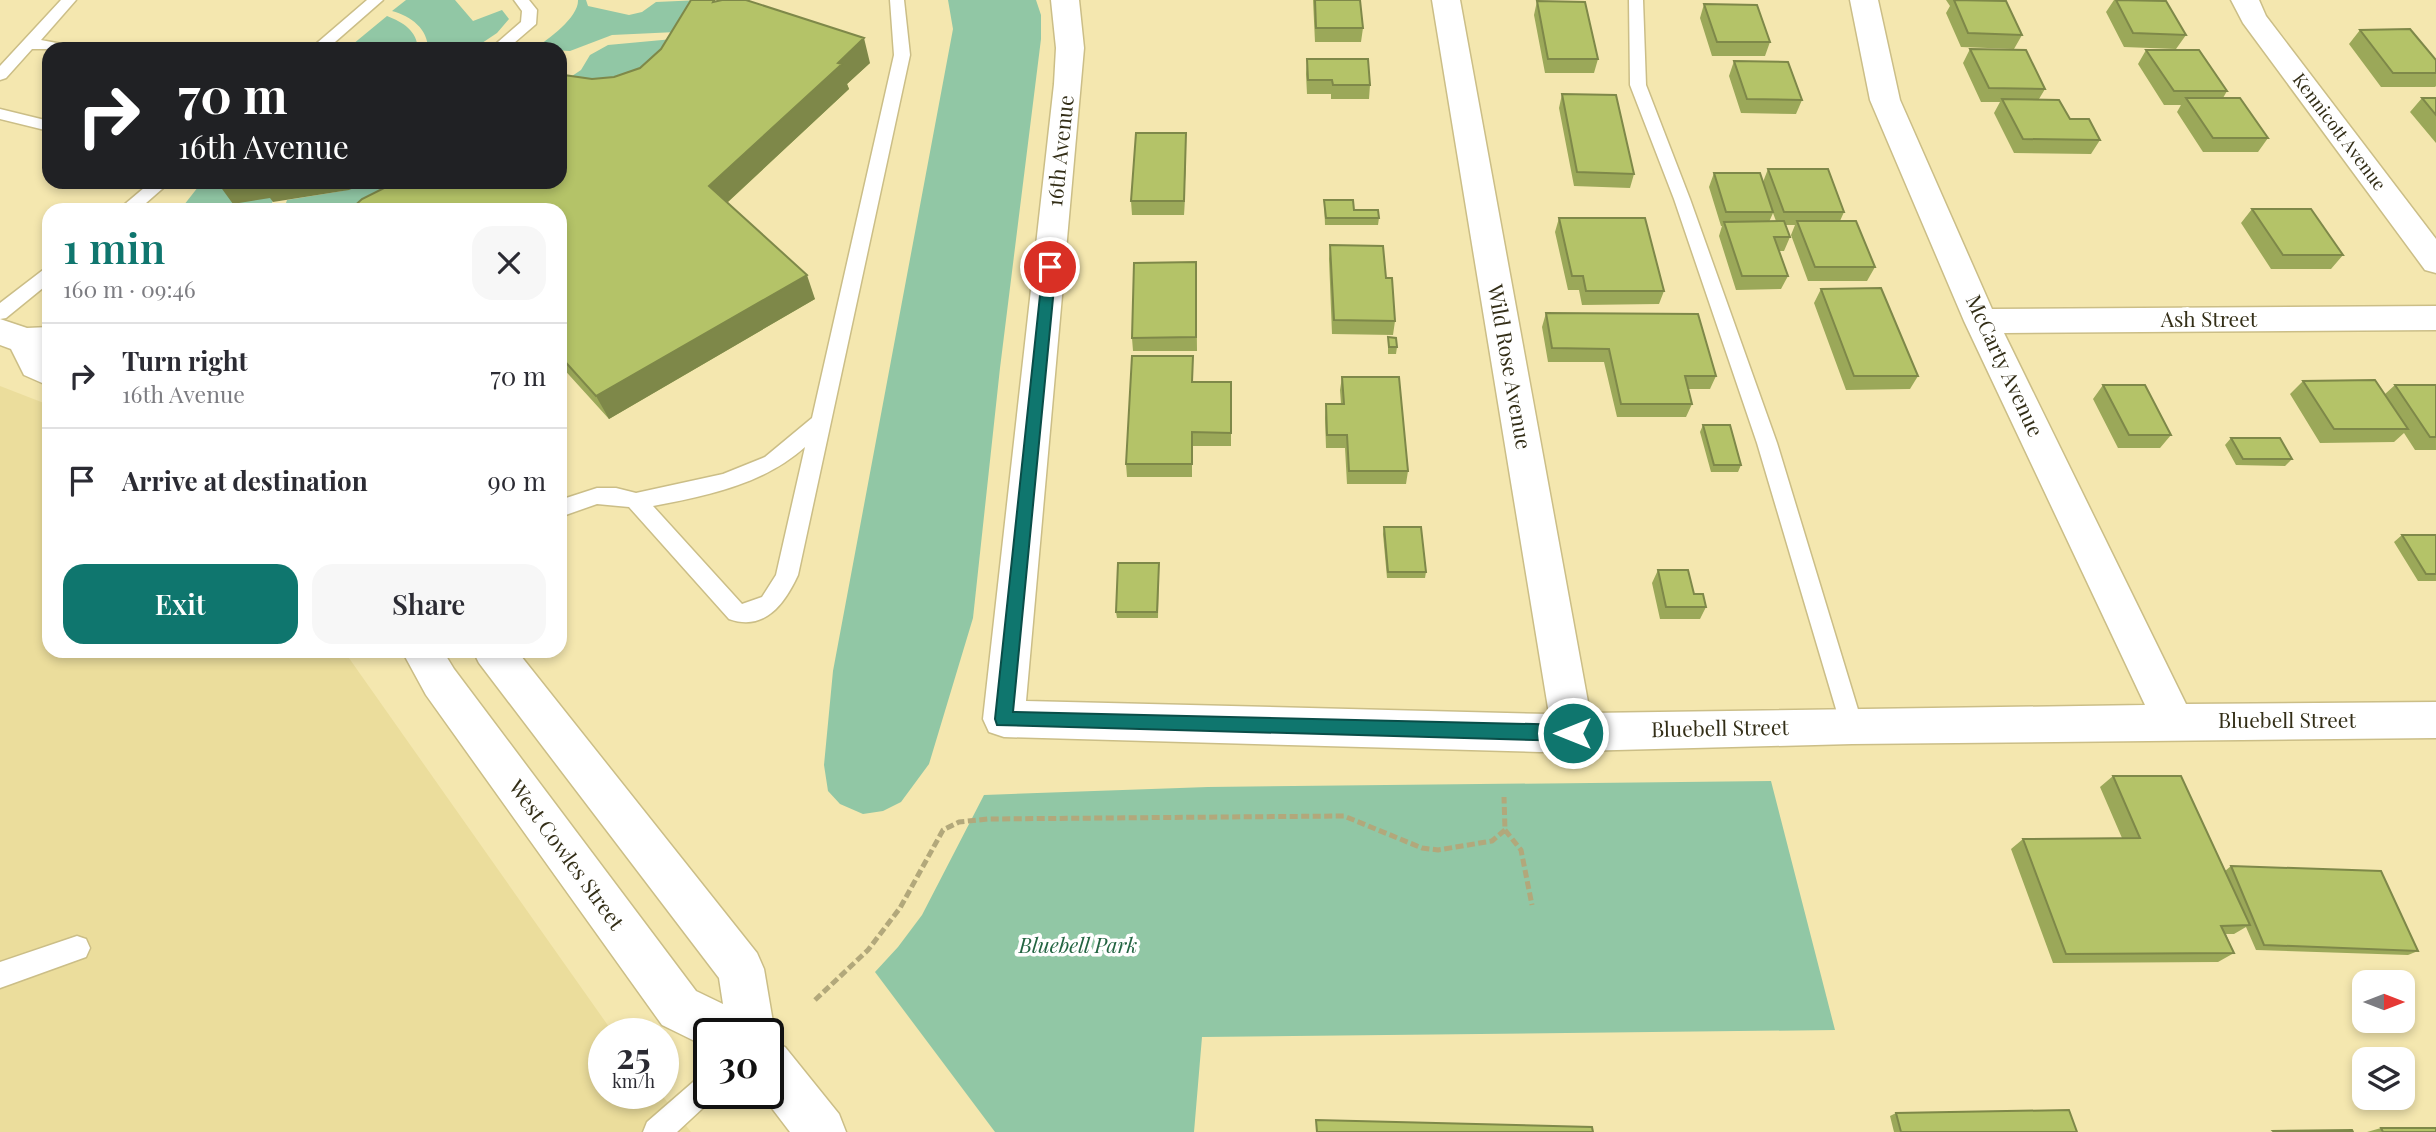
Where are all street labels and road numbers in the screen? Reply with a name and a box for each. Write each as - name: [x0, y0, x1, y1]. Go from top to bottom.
- street label: Kennicott Avenue: [2288, 68, 2392, 195]
- street label: 16th Avenue: [1039, 94, 1079, 208]
- street label: Wild Rose Avenue: [1483, 281, 1539, 451]
- street label: McCarty Avenue: [1961, 290, 2051, 441]
- street label: Ash Street: [2160, 304, 2258, 332]
- street label: Bluebell Street: [2218, 705, 2356, 733]
- street label: Bluebell Street: [1651, 712, 1790, 742]
- street label: West Cowles Street: [503, 772, 632, 935]

